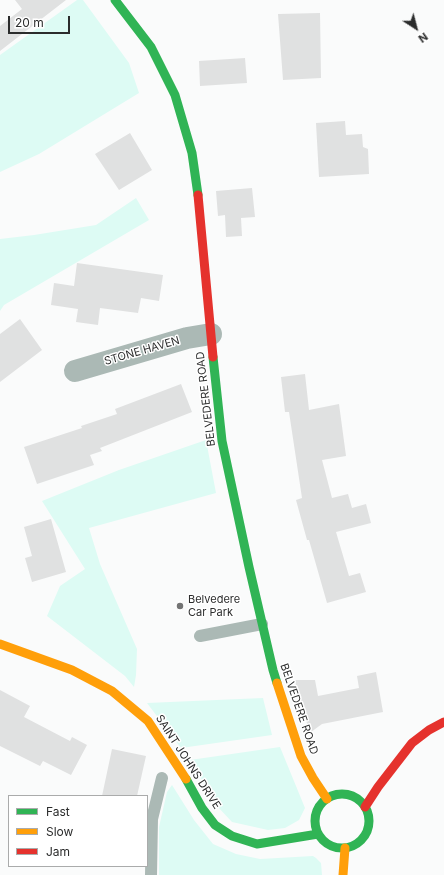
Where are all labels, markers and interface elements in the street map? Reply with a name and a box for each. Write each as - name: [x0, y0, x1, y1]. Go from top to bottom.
- scale bar: [10, 8, 72, 34]
- north arrow: [396, 8, 436, 48]
- text: 20 m: [15, 15, 44, 30]
- text: N: [416, 30, 431, 46]
- street label: STONE HAVEN: [103, 334, 181, 368]
- street label: BELVEDERE ROAD: [194, 351, 218, 447]
- place label: Belvedere Car Park: [188, 593, 240, 619]
- marker: Belvedere Car Park: [175, 601, 185, 611]
- street label: BELVEDERE ROAD: [277, 662, 321, 756]
- street label: SAINT JOHNS DRIVE: [153, 712, 223, 812]
- legend: [8, 795, 148, 867]
- text: Fast: [46, 804, 70, 819]
- text: Slow: [46, 824, 73, 839]
- text: Jam: [46, 844, 70, 859]

